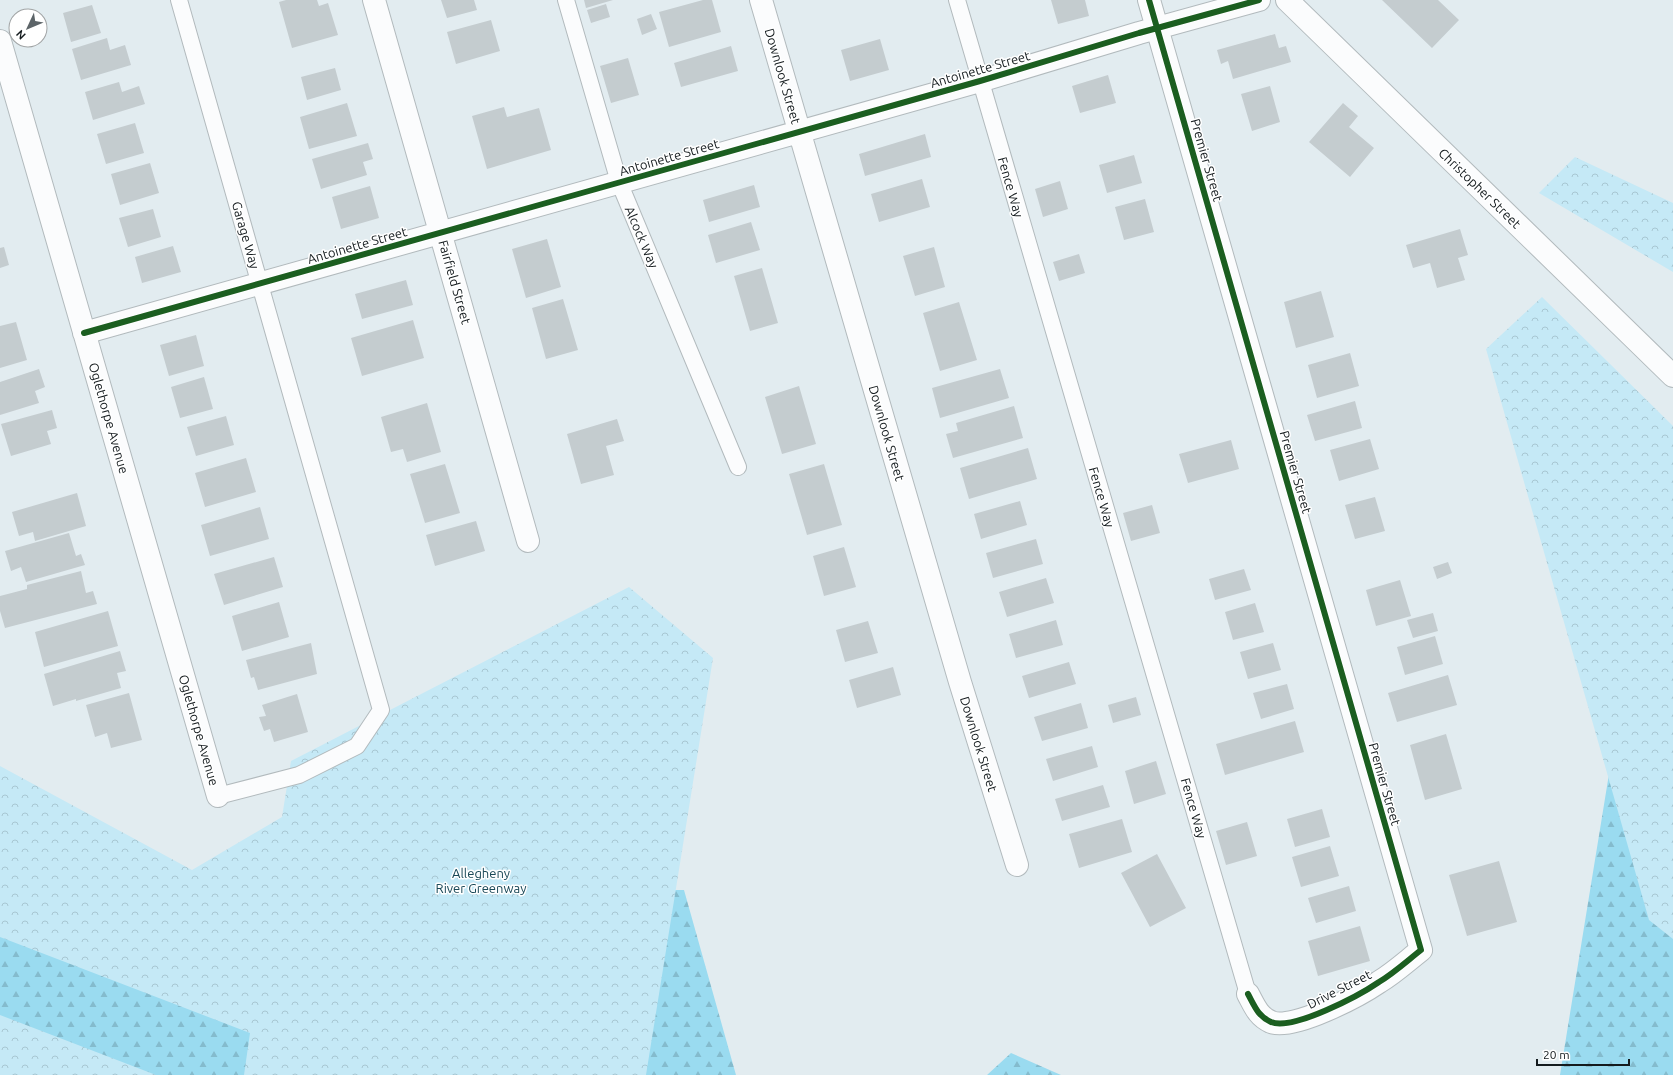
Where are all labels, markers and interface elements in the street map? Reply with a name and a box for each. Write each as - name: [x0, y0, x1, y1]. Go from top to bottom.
- north arrow: [8, 8, 48, 48]
- street label: Downlook Street: [763, 27, 803, 125]
- text: N: [14, 28, 28, 42]
- street label: Antoinette Street: [929, 48, 1031, 90]
- street label: Premier Street: [1188, 117, 1226, 203]
- street label: Antoinette Street: [618, 136, 720, 178]
- street label: Christopher Street: [1436, 145, 1524, 231]
- street label: Fence Way: [996, 155, 1026, 219]
- street label: Garage Way: [230, 200, 262, 270]
- street label: Alcock Way: [623, 204, 661, 270]
- street label: Antoinette Street: [306, 224, 408, 266]
- street label: Fairfield Street: [436, 238, 474, 326]
- street label: Oglethorpe Avenue: [86, 361, 132, 475]
- street label: Downlook Street: [867, 384, 907, 482]
- street label: Premier Street: [1277, 429, 1315, 515]
- street label: Fence Way: [1087, 465, 1117, 529]
- street label: Oglethorpe Avenue: [176, 673, 222, 787]
- street label: Downlook Street: [958, 695, 1000, 793]
- street label: Premier Street: [1366, 741, 1404, 827]
- street label: Fence Way: [1179, 776, 1209, 840]
- park label: Allegheny River Greenway: [436, 866, 526, 895]
- street label: Drive Street: [1305, 967, 1373, 1011]
- scale bar: [1537, 1041, 1629, 1067]
- text: 20 m: [1543, 1048, 1570, 1061]

